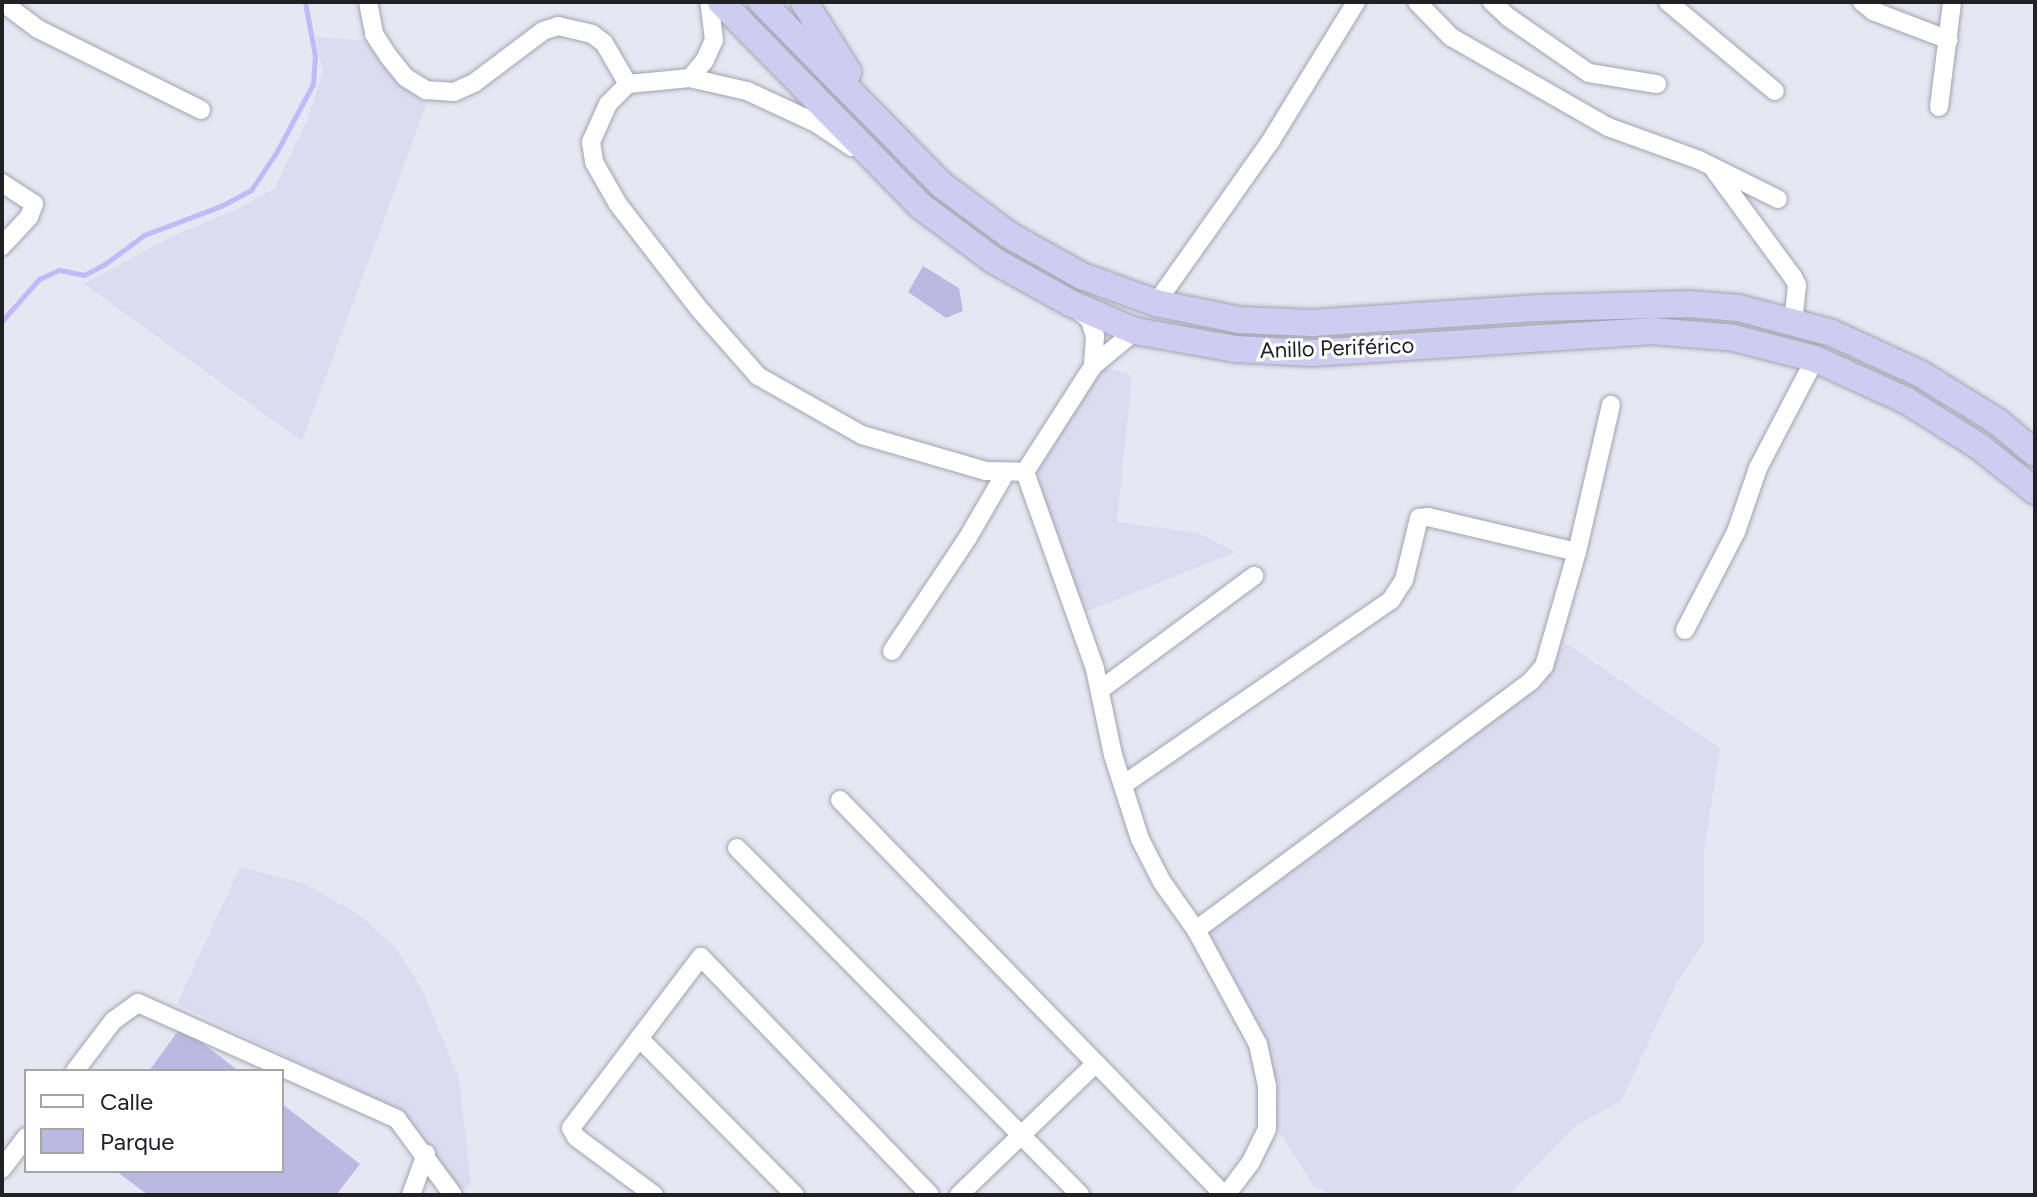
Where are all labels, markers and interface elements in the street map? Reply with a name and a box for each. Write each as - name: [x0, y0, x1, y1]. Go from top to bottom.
- street label: Anillo Periférico: [1259, 332, 1415, 364]
- legend: [24, 1069, 284, 1173]
- text: Calle: [100, 1087, 153, 1116]
- text: Parque: [100, 1127, 174, 1156]

